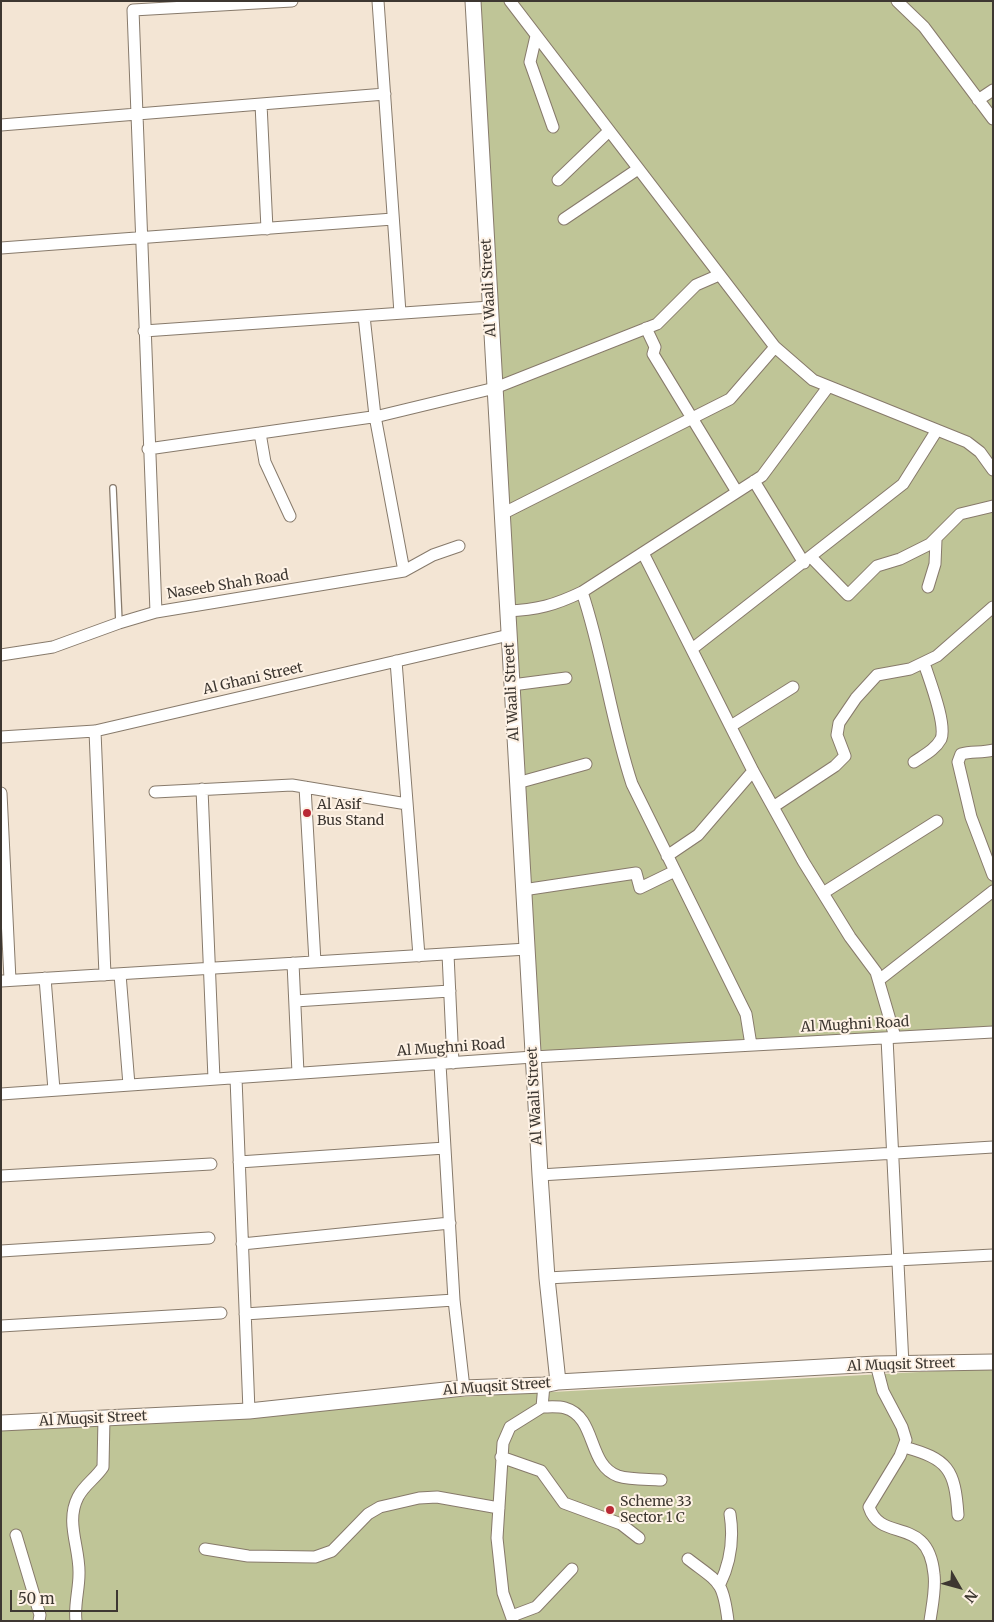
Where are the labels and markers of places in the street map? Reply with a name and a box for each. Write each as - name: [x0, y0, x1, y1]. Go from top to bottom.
- place label: Al Asif Bus Stand: [317, 797, 384, 830]
- marker: Al Asif Bus Stand: [301, 807, 313, 819]
- place label: Scheme 33 Sector 1 C: [620, 1494, 692, 1526]
- marker: Scheme 33 Sector 1 C: [604, 1504, 616, 1516]

